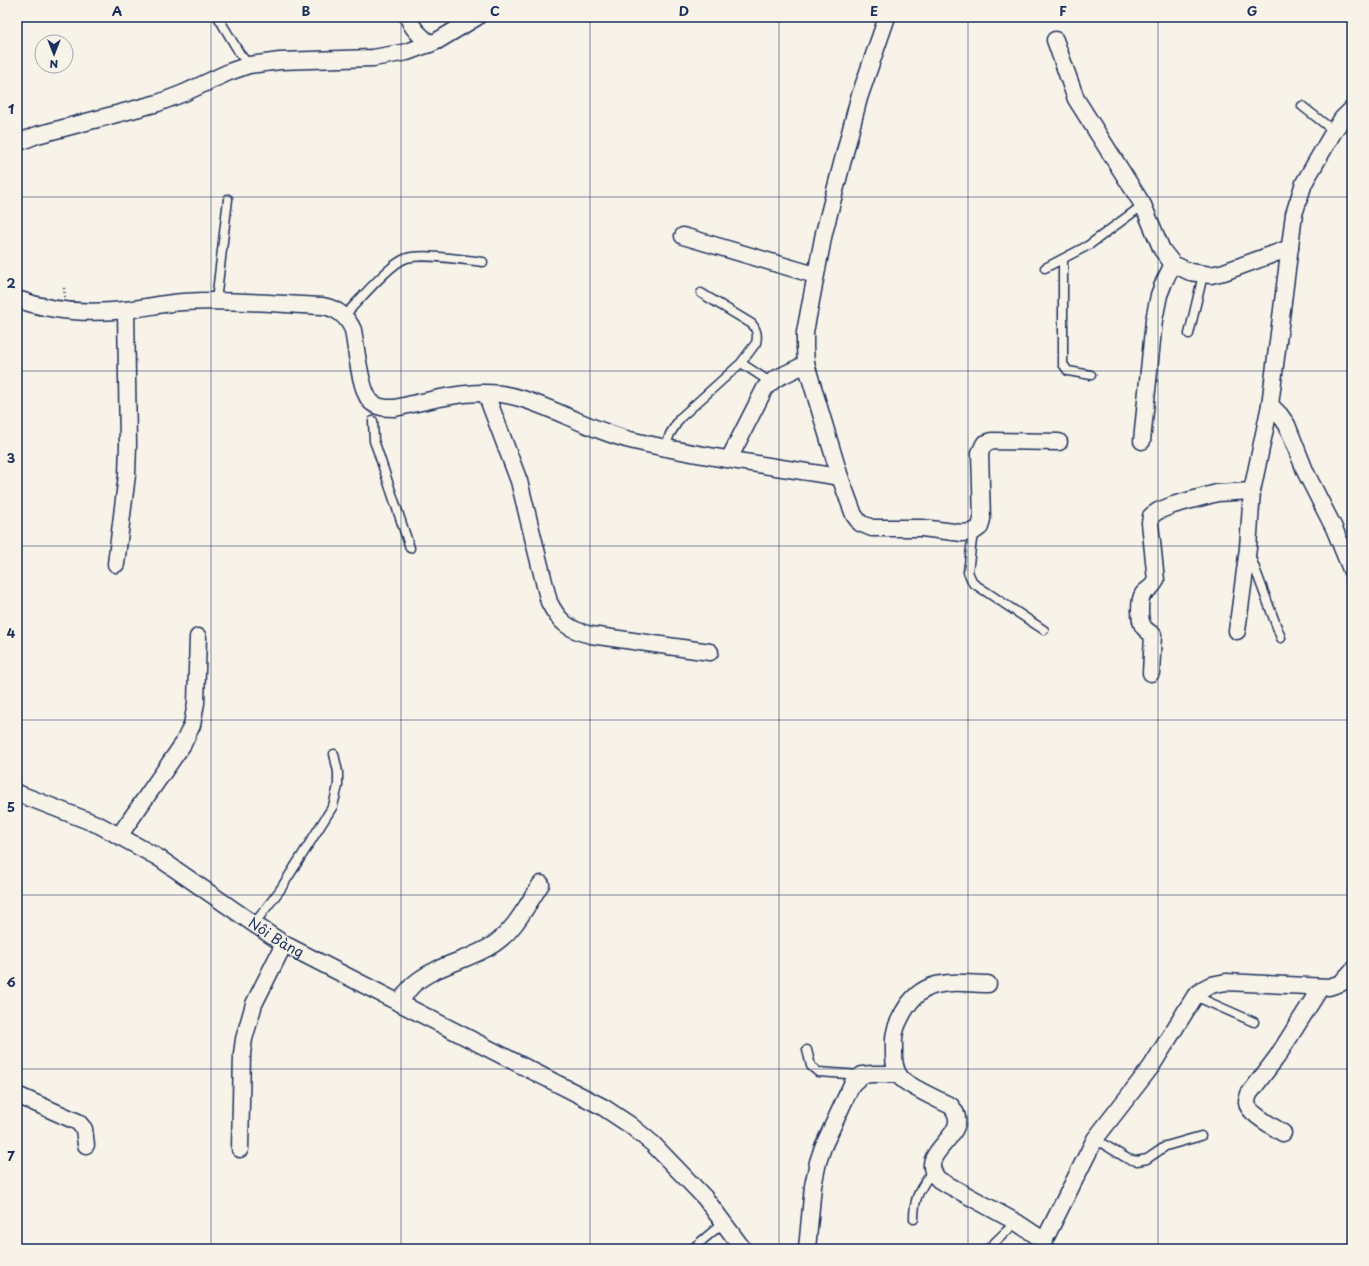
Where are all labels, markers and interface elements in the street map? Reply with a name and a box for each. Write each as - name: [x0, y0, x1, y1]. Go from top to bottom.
- text: A: [112, 1, 122, 20]
- text: B: [302, 1, 311, 20]
- text: C: [490, 1, 500, 20]
- text: D: [679, 1, 689, 20]
- text: E: [870, 1, 878, 20]
- text: F: [1059, 1, 1067, 20]
- text: G: [1247, 1, 1257, 20]
- north arrow: [34, 34, 74, 74]
- text: N: [49, 56, 58, 73]
- text: 1: [8, 99, 14, 118]
- text: 2: [6, 273, 16, 292]
- text: 3: [7, 448, 16, 467]
- text: 4: [7, 623, 16, 642]
- text: 5: [7, 797, 15, 816]
- street label: Nội Bàng: [244, 912, 308, 962]
- text: 6: [6, 972, 16, 991]
- text: 7: [7, 1146, 15, 1165]

